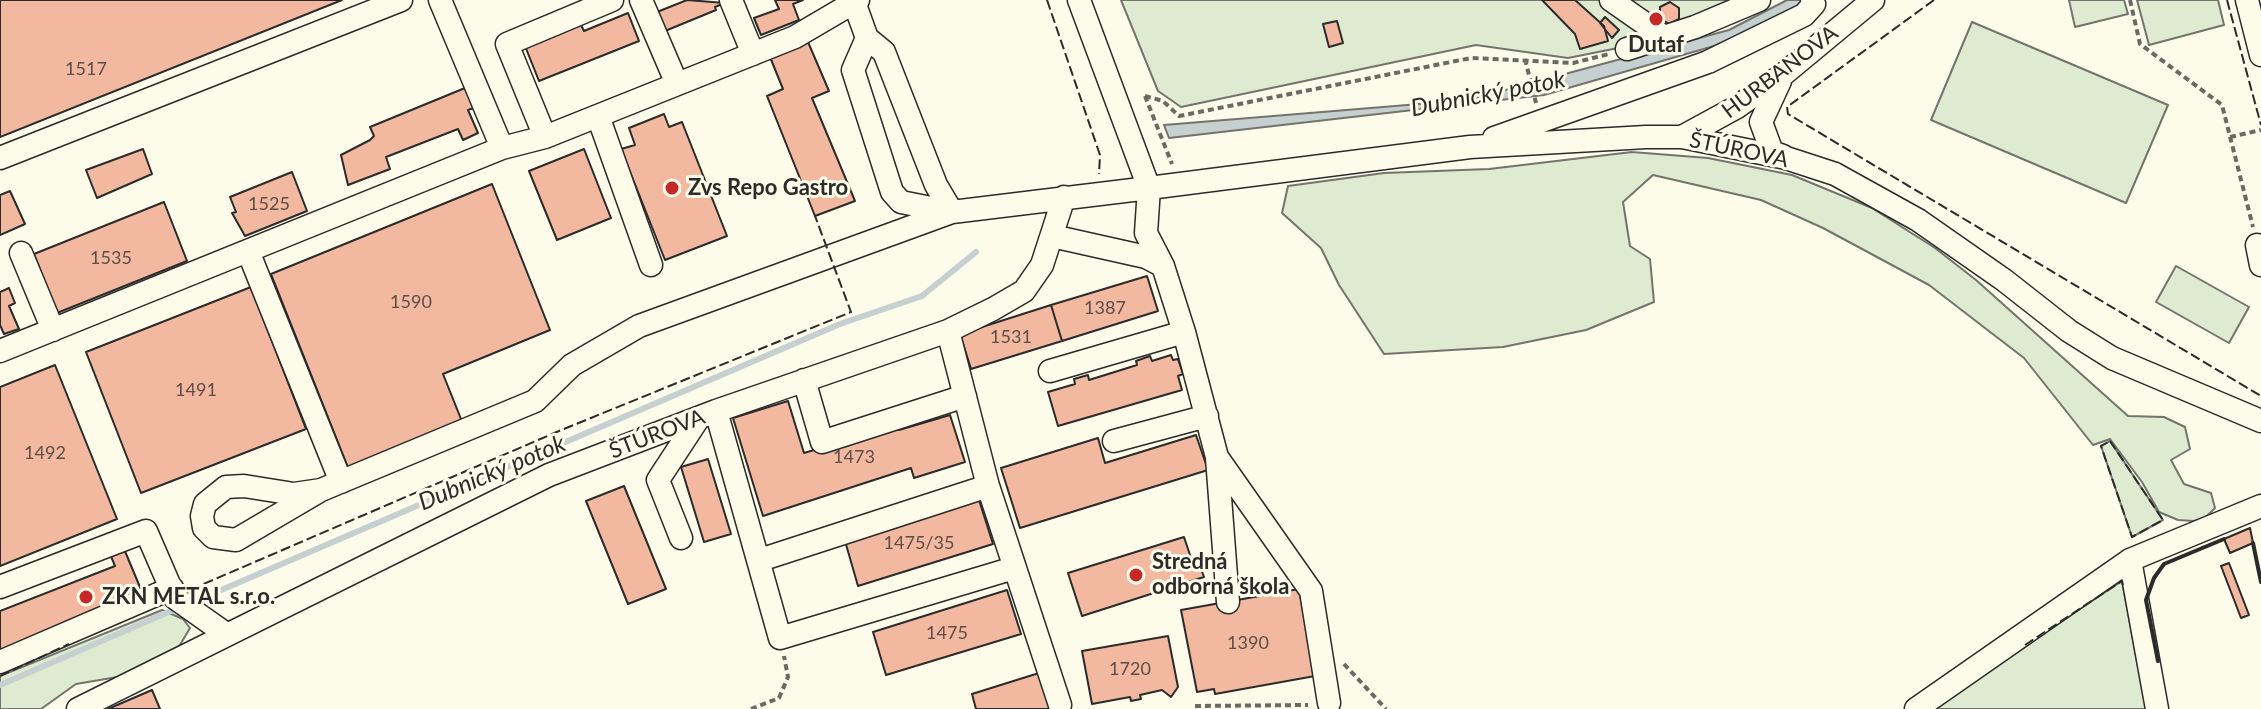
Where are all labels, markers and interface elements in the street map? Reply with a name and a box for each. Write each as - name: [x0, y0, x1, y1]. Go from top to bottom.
- marker: Dutaf: [1647, 10, 1665, 28]
- street label: HURBANOVA: [1717, 20, 1843, 124]
- place label: Dutaf: [1628, 32, 1684, 58]
- house number: 1517: [65, 58, 107, 80]
- water label: Dubnický potok: [1408, 65, 1568, 123]
- street label: ŠTÚROVA: [1687, 127, 1791, 173]
- place label: Zvs Repo Gastro: [688, 175, 848, 201]
- marker: Zvs Repo Gastro: [663, 179, 681, 197]
- house number: 1525: [248, 193, 290, 215]
- house number: 1535: [90, 247, 132, 269]
- house number: 1590: [390, 291, 432, 313]
- house number: 1387: [1084, 297, 1126, 319]
- house number: 1531: [990, 326, 1032, 348]
- house number: 1491: [175, 379, 217, 401]
- street label: ŠTÚROVA: [605, 404, 709, 464]
- water label: Dubnický potok: [414, 429, 570, 517]
- house number: 1492: [24, 442, 66, 464]
- house number: 1473: [833, 446, 875, 468]
- house number: 1475/35: [884, 532, 954, 554]
- place label: Stredná odborná škola: [1152, 549, 1289, 600]
- marker: Stredná odborná škola: [1127, 566, 1145, 584]
- place label: ZKN METAL s.r.o.: [102, 584, 275, 610]
- marker: ZKN METAL s.r.o.: [77, 588, 95, 606]
- house number: 1475: [926, 622, 968, 644]
- house number: 1390: [1227, 632, 1269, 654]
- house number: 1720: [1109, 658, 1151, 680]

